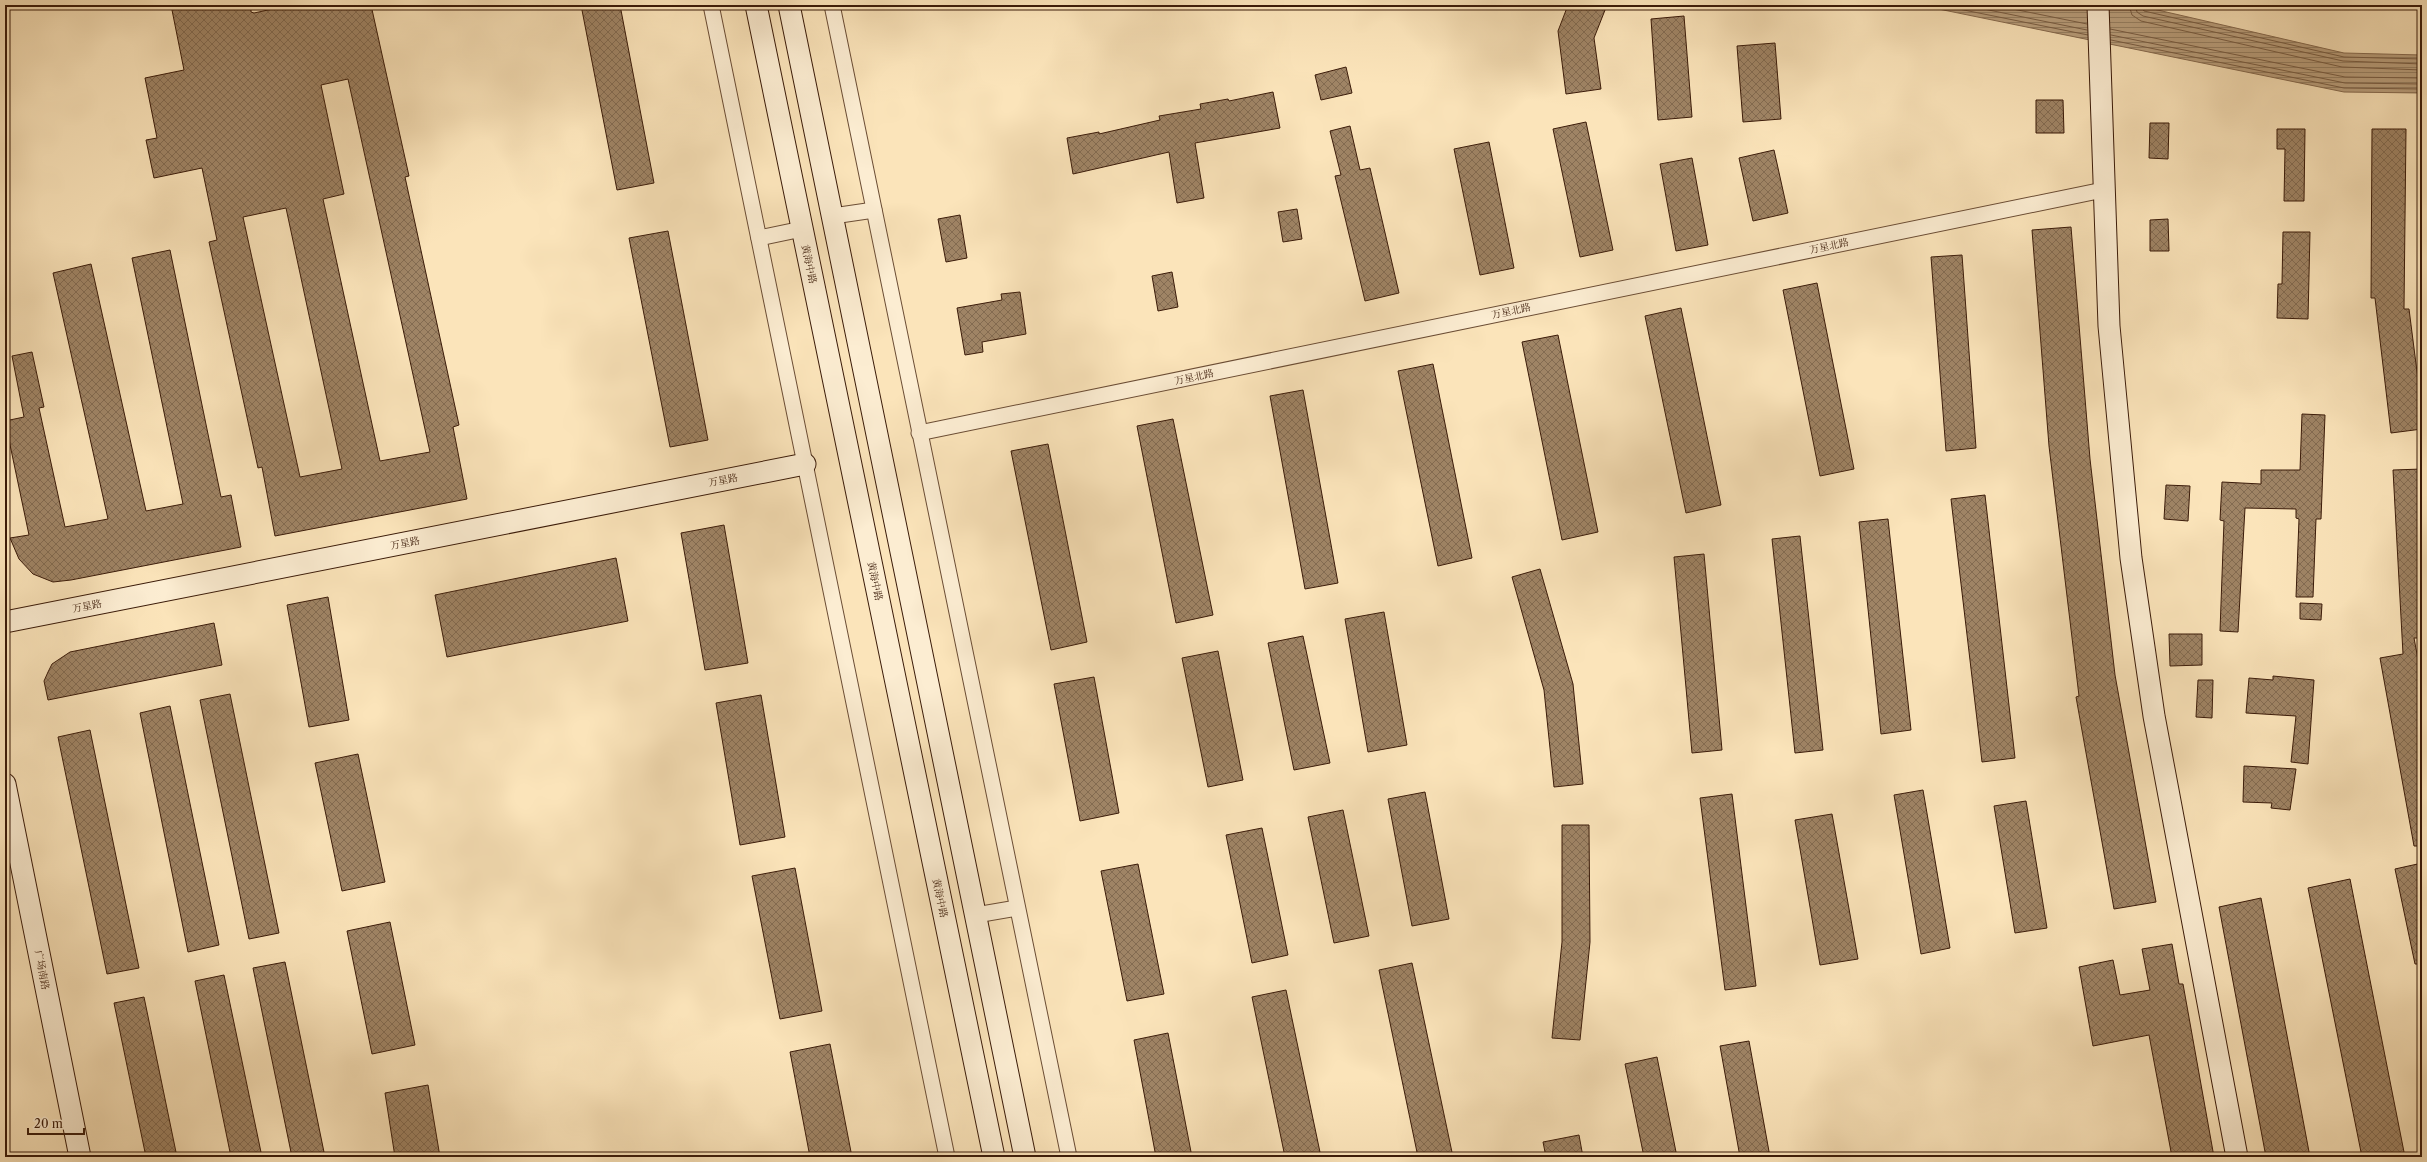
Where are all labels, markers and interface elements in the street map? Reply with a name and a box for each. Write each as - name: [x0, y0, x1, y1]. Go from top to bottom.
- street label: 万星北路: [1808, 235, 1850, 257]
- street label: 黄海中路: [798, 243, 820, 285]
- street label: 万星北路: [1490, 300, 1532, 322]
- street label: 万星北路: [1173, 366, 1215, 388]
- street label: 万星路: [707, 471, 739, 489]
- street label: 万星路: [389, 534, 421, 552]
- street label: 黄海中路: [864, 560, 886, 602]
- street label: 万星路: [71, 597, 103, 615]
- street label: 黄海中路: [929, 877, 951, 919]
- street label: 广场南路: [32, 949, 52, 991]
- scale bar: [28, 1110, 84, 1136]
- text: 20 m: [34, 1116, 63, 1131]

